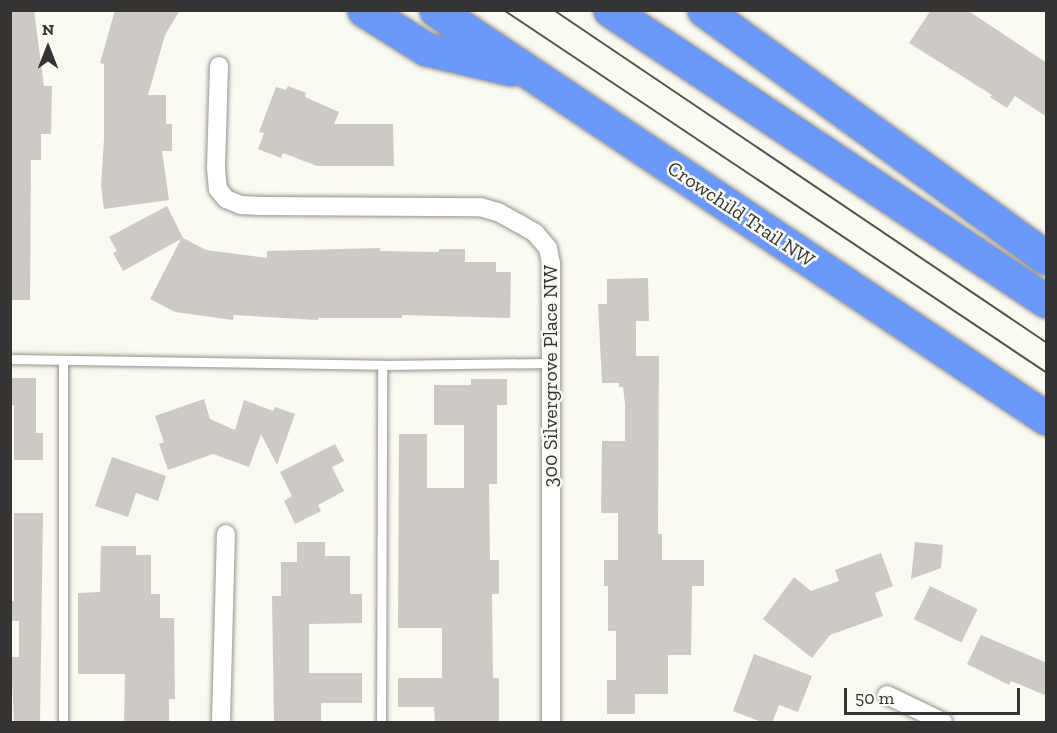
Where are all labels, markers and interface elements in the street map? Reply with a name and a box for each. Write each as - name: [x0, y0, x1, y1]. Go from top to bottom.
- north arrow: [18, 18, 78, 78]
- text: N: [42, 20, 54, 39]
- street label: Crowchild Trail NW: [663, 156, 819, 272]
- street label: 300 Silvergrove Place NW: [538, 265, 562, 487]
- scale bar: [847, 676, 1022, 714]
- text: 50 m: [855, 687, 894, 709]

